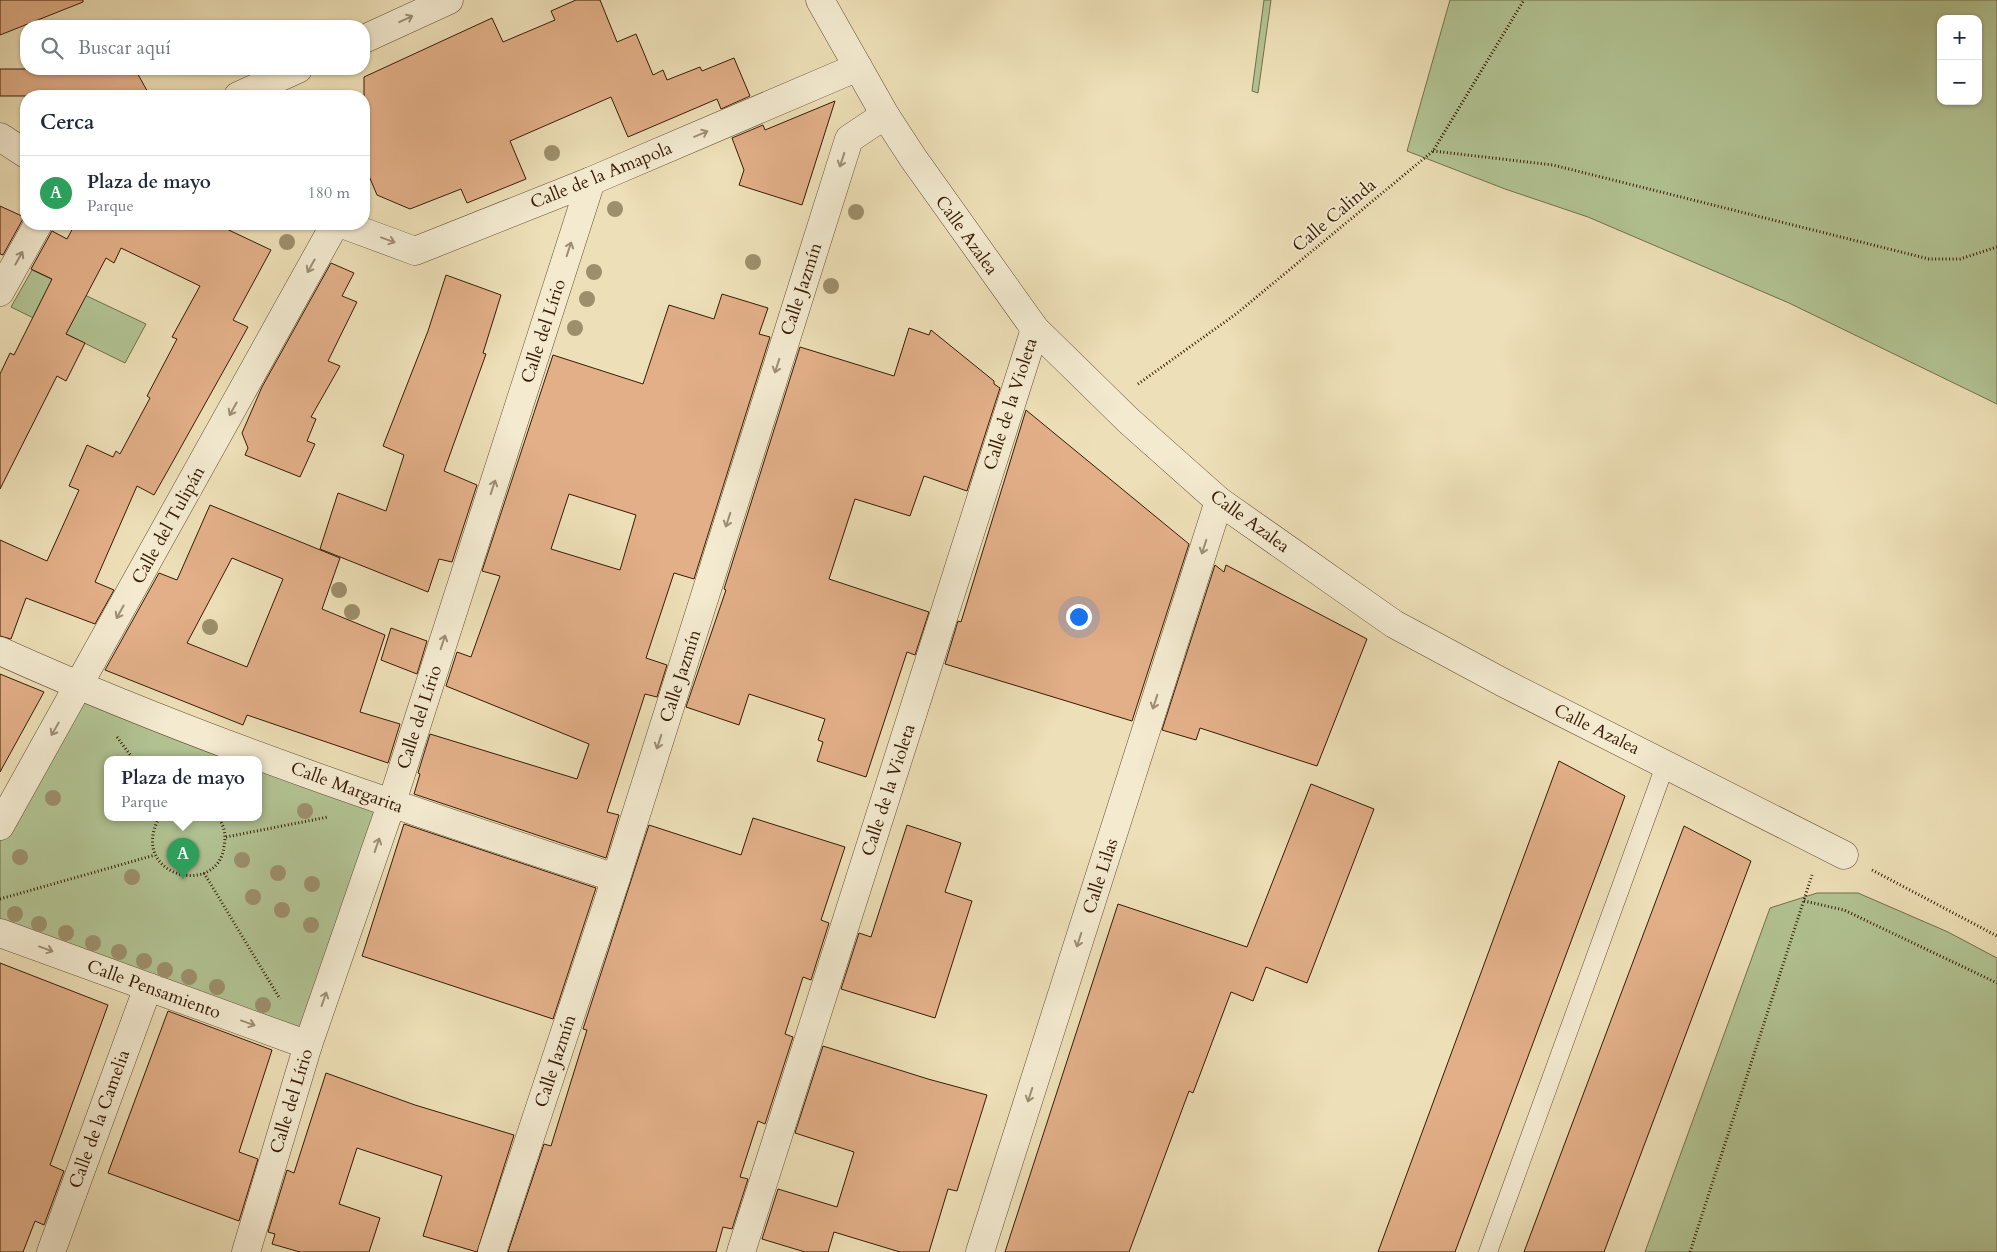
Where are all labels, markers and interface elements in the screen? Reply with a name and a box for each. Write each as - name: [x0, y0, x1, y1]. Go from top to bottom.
- one-way arrow: [398, 14, 413, 24]
- map controls: [1937, 15, 1982, 105]
- button: +: [1937, 15, 1982, 60]
- search box: [20, 20, 370, 75]
- icon: search: [38, 34, 66, 62]
- text: Buscar aquí: [78, 35, 171, 61]
- button: −: [1937, 60, 1982, 105]
- text: Cerca: [40, 108, 94, 137]
- one-way arrow: [693, 129, 708, 139]
- street label: Calle de la Amapola: [527, 136, 676, 215]
- one-way arrow: [837, 152, 846, 168]
- text: Plaza de mayo: [87, 169, 211, 195]
- street label: Calle Calinda: [1287, 173, 1382, 258]
- text: A: [50, 182, 62, 204]
- text: 180 m: [308, 182, 350, 204]
- street label: Calle Azalea: [929, 190, 1004, 280]
- text: Parque: [87, 195, 134, 217]
- one-way arrow: [379, 236, 395, 245]
- street label: Calle Jazmín: [775, 239, 828, 339]
- one-way arrow: [564, 241, 574, 257]
- one-way arrow: [15, 251, 24, 266]
- one-way arrow: [306, 259, 316, 274]
- street label: Calle del Lírio: [515, 276, 572, 386]
- street label: Calle de la Violeta: [977, 335, 1044, 474]
- one-way arrow: [772, 357, 782, 373]
- one-way arrow: [227, 401, 237, 415]
- street label: Calle del Tulipán: [126, 461, 212, 589]
- one-way arrow: [488, 479, 498, 495]
- street label: Calle Azalea: [1205, 484, 1295, 559]
- one-way arrow: [723, 512, 733, 528]
- one-way arrow: [1199, 539, 1209, 555]
- one-way arrow: [115, 604, 124, 619]
- your location: [1066, 604, 1092, 630]
- street label: Calle Jazmín: [654, 626, 707, 726]
- one-way arrow: [439, 634, 449, 650]
- street label: Calle del Lírio: [391, 662, 448, 772]
- one-way arrow: [1150, 694, 1159, 709]
- street label: Calle Azalea: [1550, 698, 1644, 761]
- one-way arrow: [50, 721, 60, 735]
- street label: Calle de la Violeta: [855, 721, 922, 860]
- one-way arrow: [653, 734, 663, 750]
- popup: [104, 756, 262, 821]
- street label: Calle Margarita: [287, 756, 407, 819]
- text: Plaza de mayo: [121, 765, 245, 791]
- text: Parque: [121, 791, 168, 813]
- street label: Calle Lilas: [1077, 835, 1124, 917]
- pin: A: [167, 838, 199, 879]
- one-way arrow: [373, 838, 382, 854]
- one-way arrow: [1074, 932, 1084, 948]
- one-way arrow: [38, 945, 53, 954]
- street label: Calle Pensamiento: [83, 954, 224, 1025]
- one-way arrow: [320, 992, 329, 1007]
- street label: Calle Jazmín: [529, 1011, 582, 1111]
- one-way arrow: [240, 1019, 255, 1028]
- street label: Calle de la Camelia: [63, 1046, 136, 1192]
- street label: Calle del Lírio: [264, 1046, 319, 1157]
- one-way arrow: [1025, 1087, 1034, 1102]

